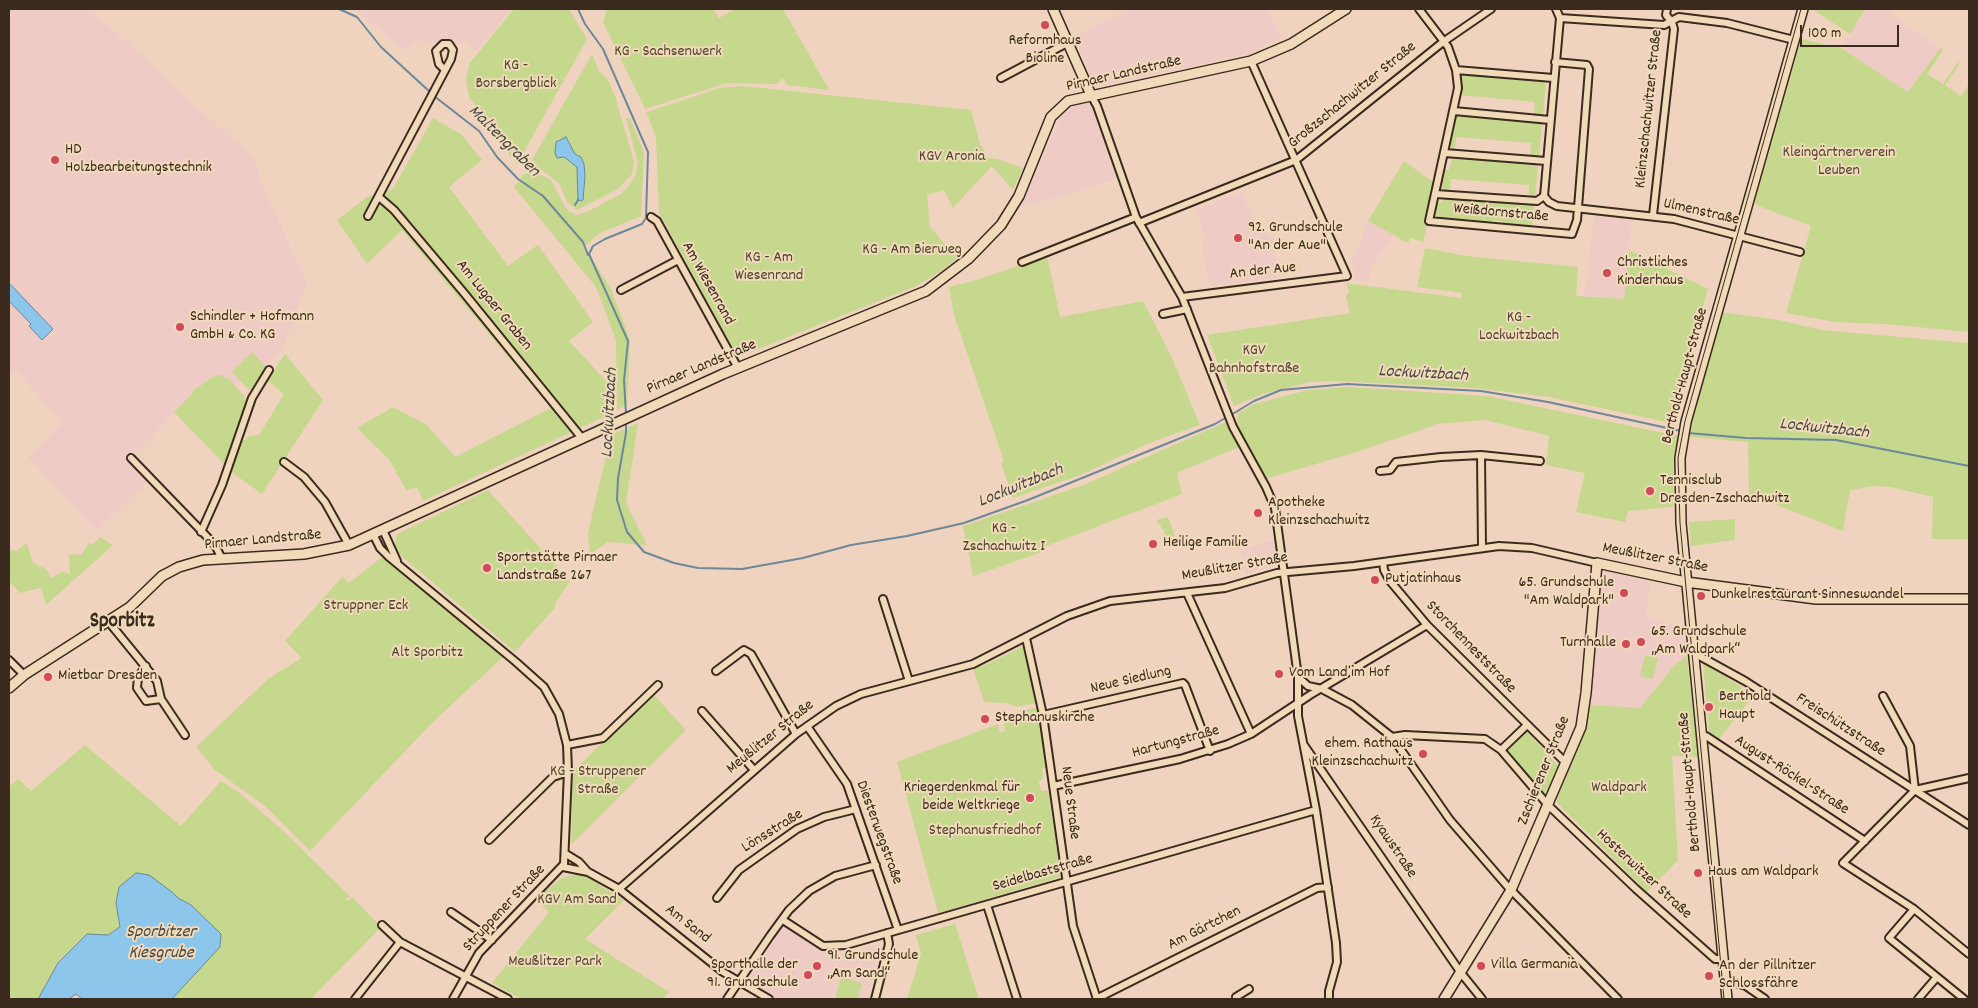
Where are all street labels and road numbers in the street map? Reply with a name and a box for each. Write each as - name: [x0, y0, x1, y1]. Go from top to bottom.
- street label: Kleinzschachwitzer Straße: [1632, 29, 1668, 189]
- street label: Großzschachwitzer Straße: [1285, 38, 1421, 154]
- street label: Pirnaer Landstraße: [1065, 52, 1183, 98]
- street label: Ulmenstraße: [1661, 195, 1741, 231]
- street label: Weißdornstraße: [1453, 200, 1549, 228]
- street label: Am Wiesenrand: [676, 239, 738, 329]
- street label: Am Lugaer Graben: [451, 257, 535, 355]
- street label: An der Aue: [1229, 259, 1297, 285]
- street label: Berthold-Haupt-Straße: [1659, 306, 1713, 446]
- street label: Pirnaer Landstraße: [644, 336, 760, 400]
- street label: Pirnaer Landstraße: [204, 526, 322, 556]
- street label: Meußlitzer Straße: [1600, 539, 1710, 579]
- street label: Meußlitzer Straße: [1180, 549, 1290, 587]
- street label: Storchenneststraße: [1421, 597, 1519, 699]
- street label: Neue Siedlung: [1089, 662, 1173, 700]
- street label: Freischützstraße: [1792, 690, 1888, 762]
- street label: Meußlitzer Straße: [723, 697, 819, 779]
- street label: Berthold-Haupt-Straße: [1675, 711, 1707, 853]
- street label: Zschierener Straße: [1514, 714, 1576, 828]
- street label: Hartungstraße: [1130, 722, 1222, 764]
- street label: August-Röckel-Straße: [1730, 732, 1852, 820]
- street label: Neue Straße: [1055, 765, 1083, 841]
- street label: Diesterwegstraße: [850, 779, 906, 887]
- street label: Lönsstraße: [739, 806, 807, 858]
- street label: Kyawstraße: [1364, 812, 1420, 882]
- street label: Hosterwitzer Straße: [1591, 826, 1695, 924]
- street label: Seidelbaststraße: [991, 851, 1095, 897]
- street label: Struppener Straße: [460, 861, 550, 957]
- street label: Am Sand: [660, 901, 714, 949]
- street label: Am Gärtchen: [1165, 902, 1245, 956]

